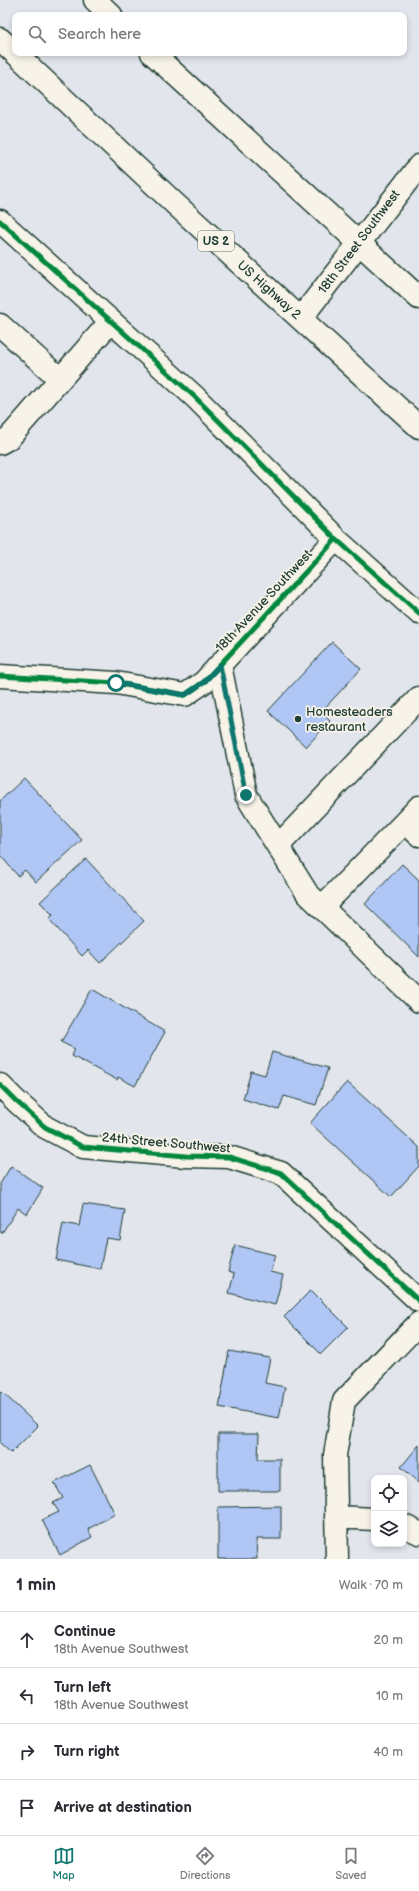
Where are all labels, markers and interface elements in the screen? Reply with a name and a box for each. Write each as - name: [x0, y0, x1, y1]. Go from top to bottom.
- search box: [12, 12, 407, 56]
- icon: search: [26, 23, 48, 45]
- text: Search here: [58, 25, 141, 44]
- street label: 18th Street Southwest: [315, 187, 403, 297]
- road number: US 2: [198, 231, 234, 251]
- street label: US Highway 2: [234, 257, 304, 323]
- street label: 18th Avenue Southwest: [212, 546, 316, 656]
- route start: [107, 674, 125, 692]
- place label: Homesteaders restaurant: [306, 704, 393, 735]
- marker: Homesteaders restaurant: [293, 714, 303, 724]
- route end: [237, 786, 255, 804]
- street label: 24th Street Southwest: [101, 1129, 231, 1157]
- map controls: [371, 1475, 407, 1547]
- button: locate: [371, 1475, 407, 1511]
- button: layers: [371, 1511, 407, 1547]
- text: 1 min: [16, 1575, 56, 1595]
- text: Walk · 70 m: [339, 1577, 403, 1593]
- text: Continue: [54, 1622, 116, 1641]
- icon: ahead: [16, 1629, 38, 1651]
- text: 20 m: [373, 1632, 403, 1648]
- text: 18th Avenue Southwest: [54, 1641, 188, 1657]
- text: Turn left: [54, 1678, 111, 1697]
- icon: left: [16, 1685, 38, 1707]
- text: 10 m: [376, 1688, 403, 1704]
- text: 18th Avenue Southwest: [54, 1697, 188, 1713]
- icon: right: [16, 1741, 38, 1763]
- text: Turn right: [54, 1742, 119, 1761]
- text: 40 m: [373, 1744, 403, 1760]
- icon: arrive: [16, 1797, 38, 1819]
- text: Arrive at destination: [54, 1798, 192, 1817]
- tab: Map: [53, 1845, 75, 1882]
- tab: Directions: [180, 1845, 230, 1882]
- tab: Saved: [336, 1845, 366, 1882]

